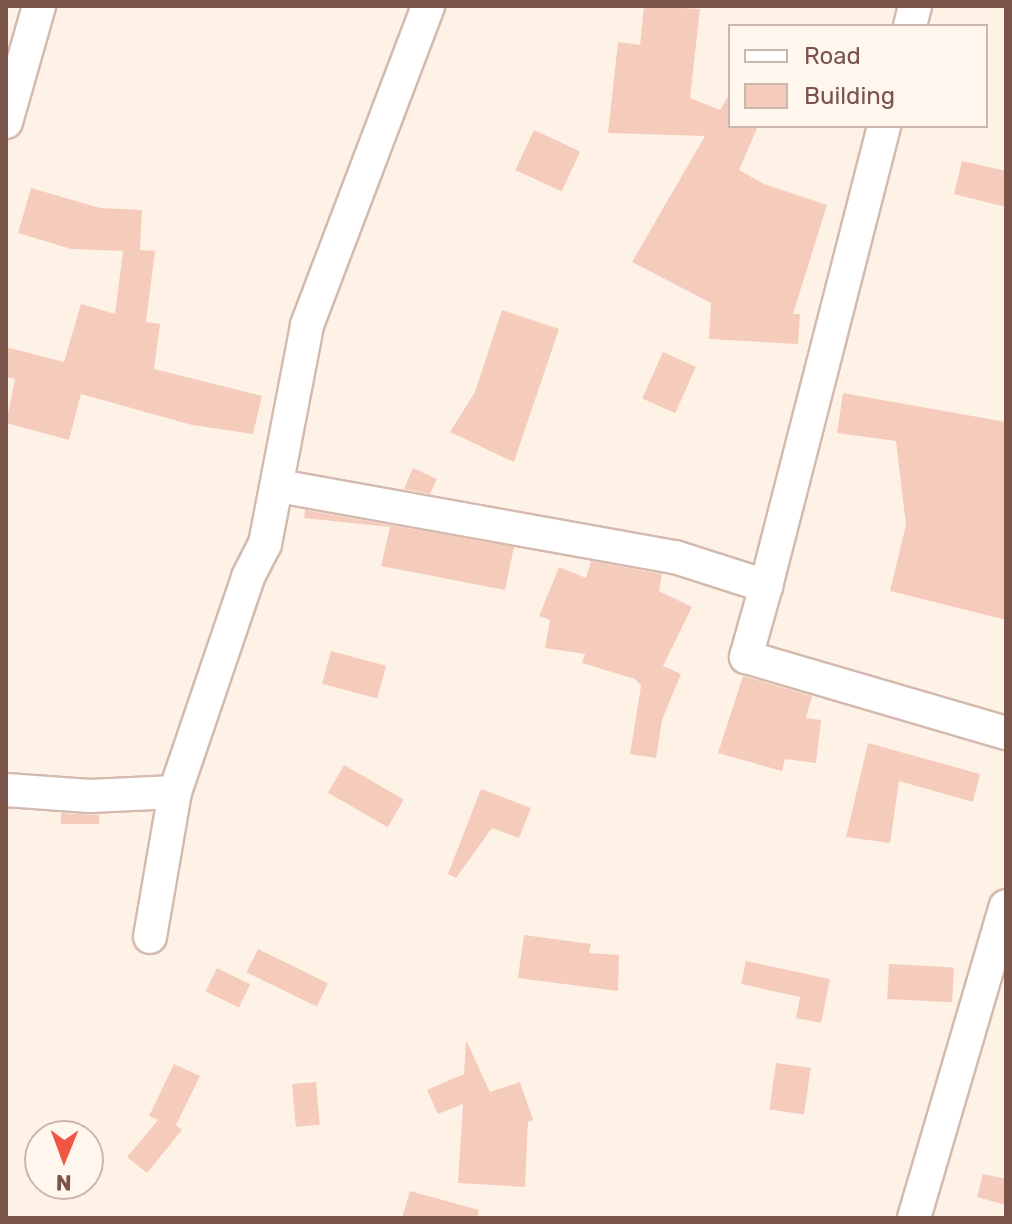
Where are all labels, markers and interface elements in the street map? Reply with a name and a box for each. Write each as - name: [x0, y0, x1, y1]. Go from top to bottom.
- legend: [728, 24, 988, 128]
- text: Road: [804, 42, 861, 70]
- text: Building: [804, 82, 895, 110]
- north arrow: [24, 1120, 104, 1200]
- text: N: [55, 1169, 72, 1196]

